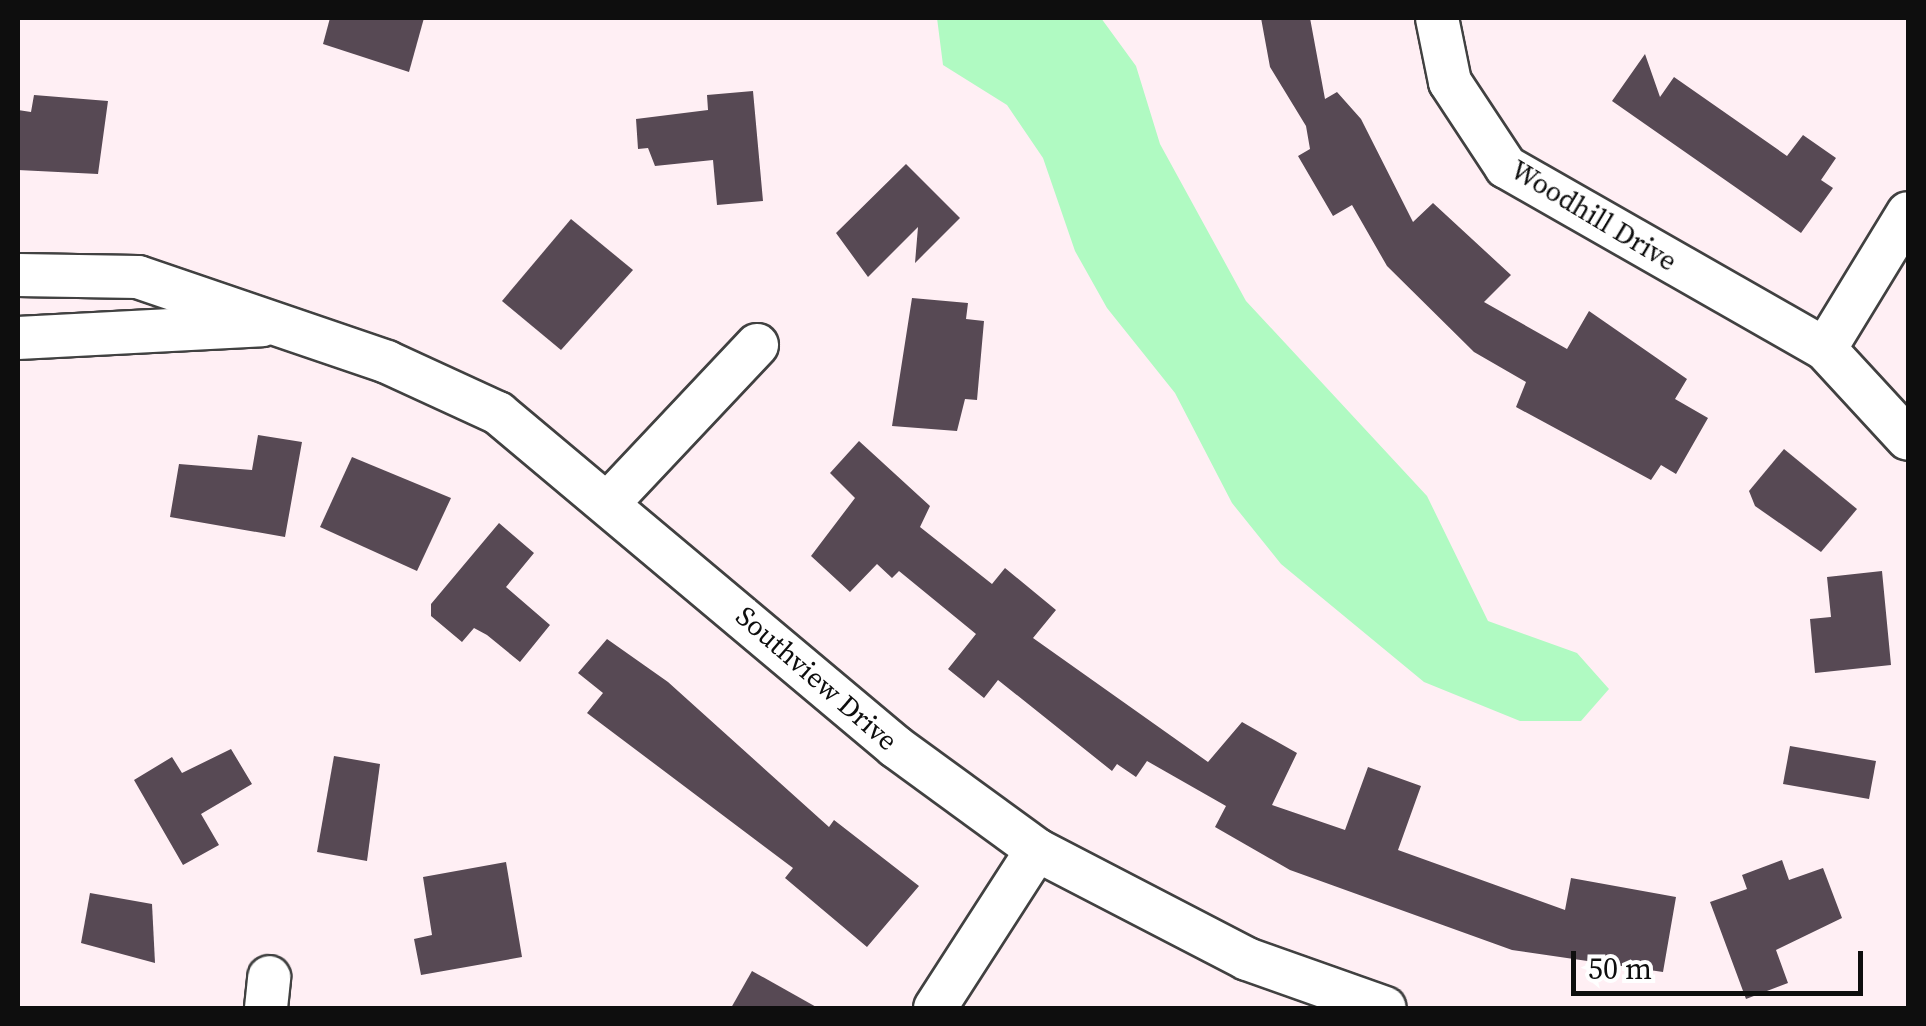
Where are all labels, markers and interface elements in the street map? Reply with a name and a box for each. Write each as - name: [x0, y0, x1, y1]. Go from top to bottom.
- street label: Woodhill Drive: [1505, 152, 1683, 278]
- street label: Southview Drive: [729, 599, 905, 757]
- scale bar: [1576, 931, 1868, 993]
- text: 50 m: [1588, 948, 1652, 989]

